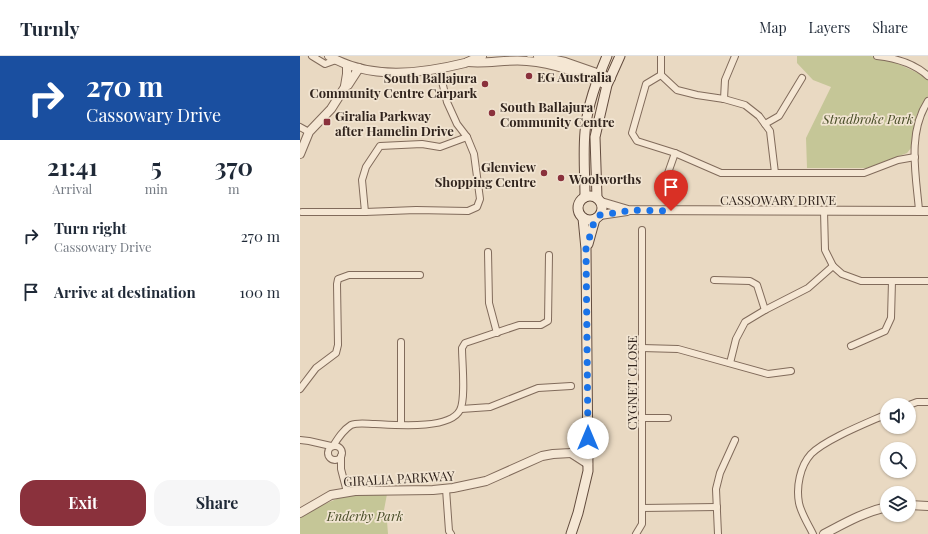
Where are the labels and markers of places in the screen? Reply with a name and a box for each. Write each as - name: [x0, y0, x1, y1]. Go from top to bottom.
- place label: EG Australia: [537, 68, 612, 85]
- place label: South Ballajura Community Centre Carpark: [310, 69, 477, 101]
- marker: EG Australia: [524, 71, 534, 81]
- marker: South Ballajura Community Centre Carpark: [480, 79, 490, 89]
- place label: South Ballajura Community Centre: [500, 98, 615, 130]
- place label: Giralia Parkway after Hamelin Drive: [335, 107, 454, 139]
- marker: South Ballajura Community Centre: [487, 108, 497, 118]
- marker: Giralia Parkway after Hamelin Drive: [322, 117, 332, 127]
- place label: Glenview Shopping Centre: [435, 158, 537, 190]
- marker: Glenview Shopping Centre: [539, 168, 549, 178]
- place label: Woolworths: [568, 170, 641, 187]
- pin: [654, 170, 688, 211]
- marker: Woolworths: [556, 173, 566, 183]

